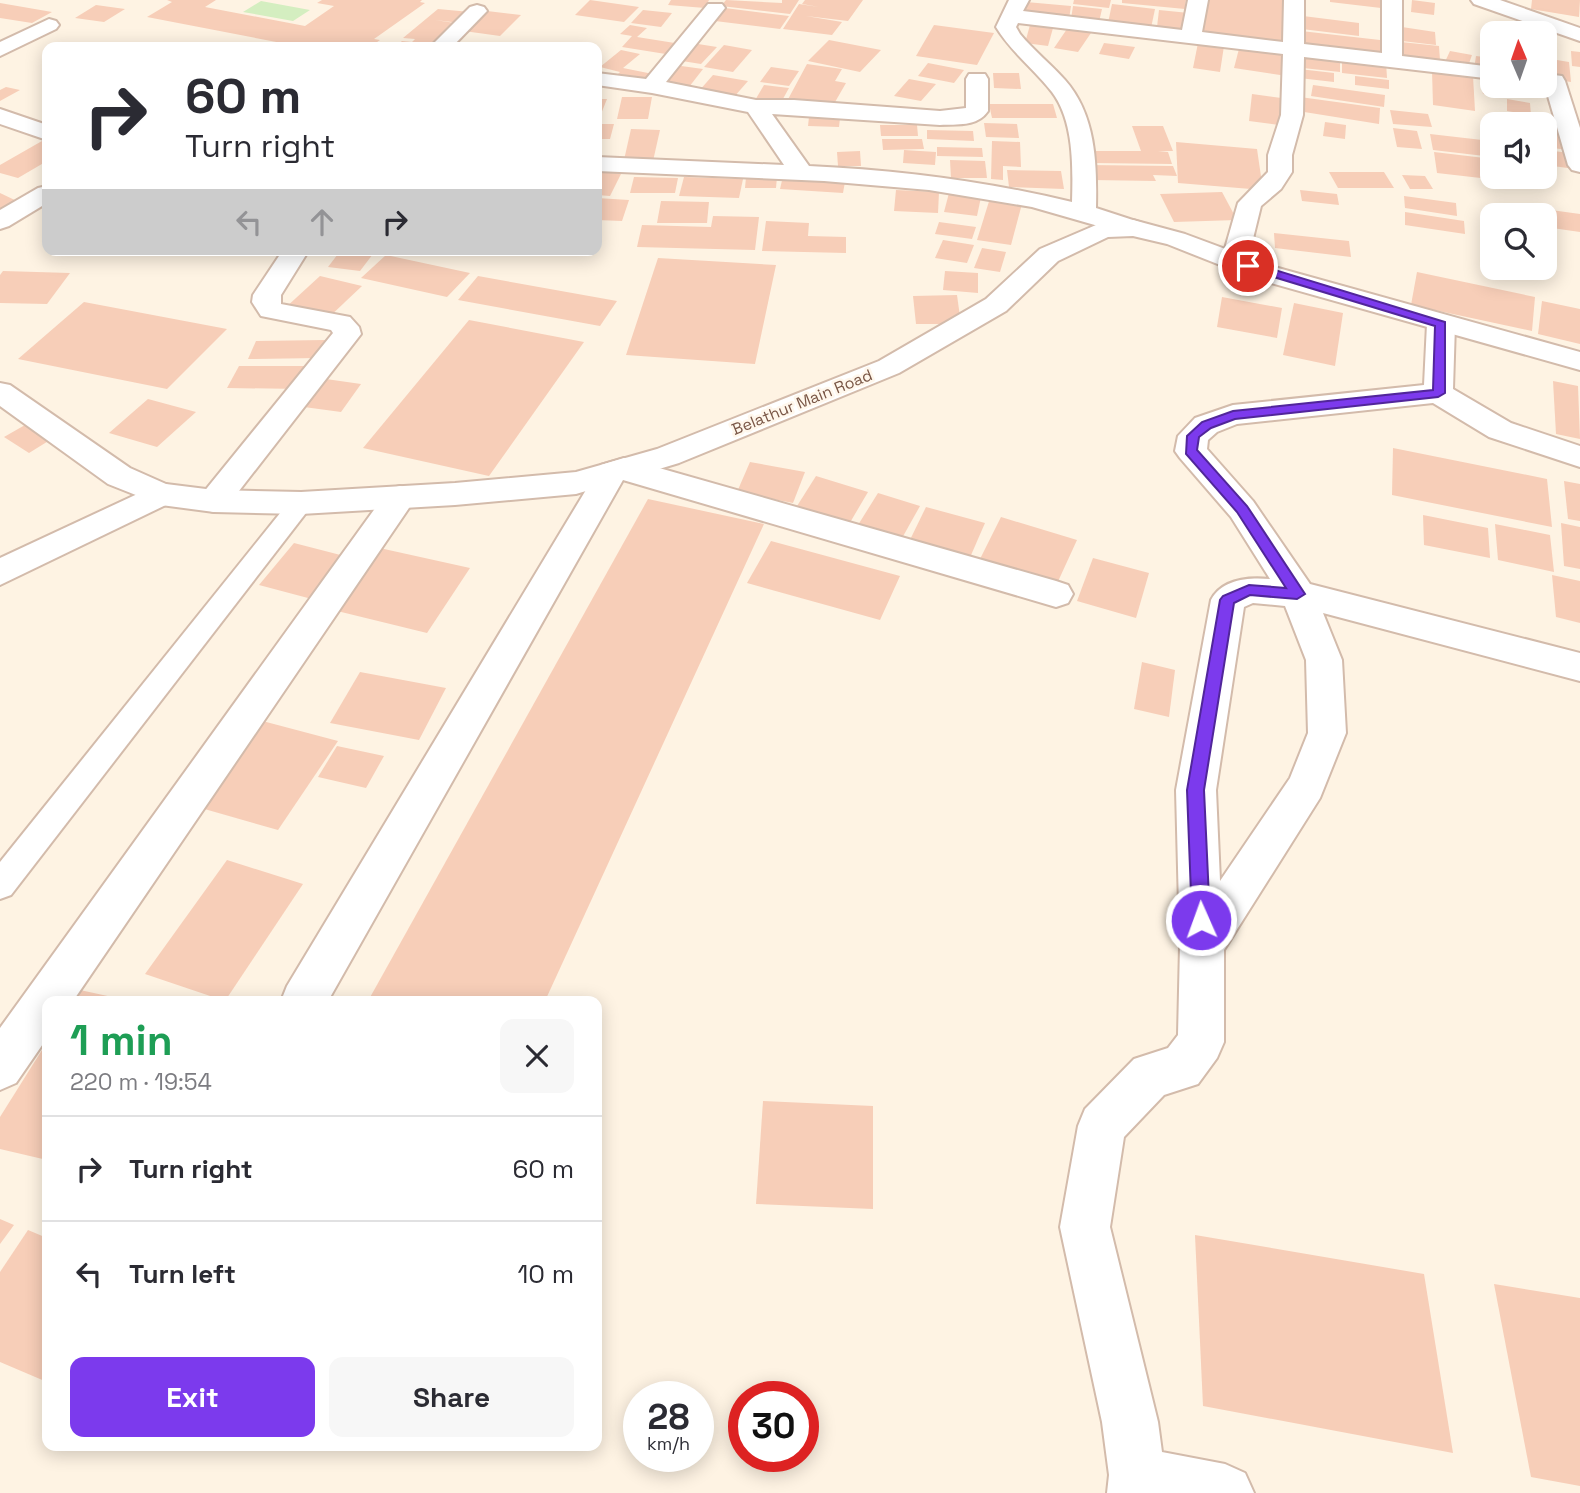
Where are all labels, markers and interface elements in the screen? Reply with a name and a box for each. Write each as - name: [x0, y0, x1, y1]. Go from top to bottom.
- north arrow: [1480, 21, 1558, 98]
- map controls: [1480, 21, 1557, 280]
- text: 60 m: [185, 65, 301, 127]
- icon: right: [70, 70, 161, 161]
- button: sound: [1480, 112, 1557, 189]
- text: Turn right: [185, 126, 335, 166]
- icon: left: [230, 203, 268, 241]
- icon: ahead: [303, 203, 341, 241]
- icon: right: [376, 203, 414, 241]
- button: search: [1480, 203, 1557, 280]
- pin: [1218, 236, 1278, 296]
- icon: arrive: [1229, 247, 1267, 285]
- street label: Belathur Main Road: [729, 364, 875, 440]
- position arrow: [1164, 883, 1238, 957]
- text: 1 min: [70, 1014, 173, 1067]
- button: close: [500, 1019, 574, 1093]
- text: 220 m · 19:54: [70, 1067, 212, 1097]
- icon: right: [70, 1150, 108, 1188]
- text: Turn right: [129, 1152, 253, 1186]
- text: 60 m: [512, 1152, 574, 1186]
- icon: left: [70, 1255, 108, 1293]
- text: Turn left: [129, 1257, 236, 1291]
- text: 10 m: [517, 1257, 574, 1291]
- button: Exit: [70, 1357, 315, 1437]
- button: Share: [329, 1357, 574, 1437]
- speed limit sign: 30: [728, 1381, 819, 1472]
- text: 28: [648, 1395, 689, 1439]
- text: km/h: [647, 1432, 690, 1455]

